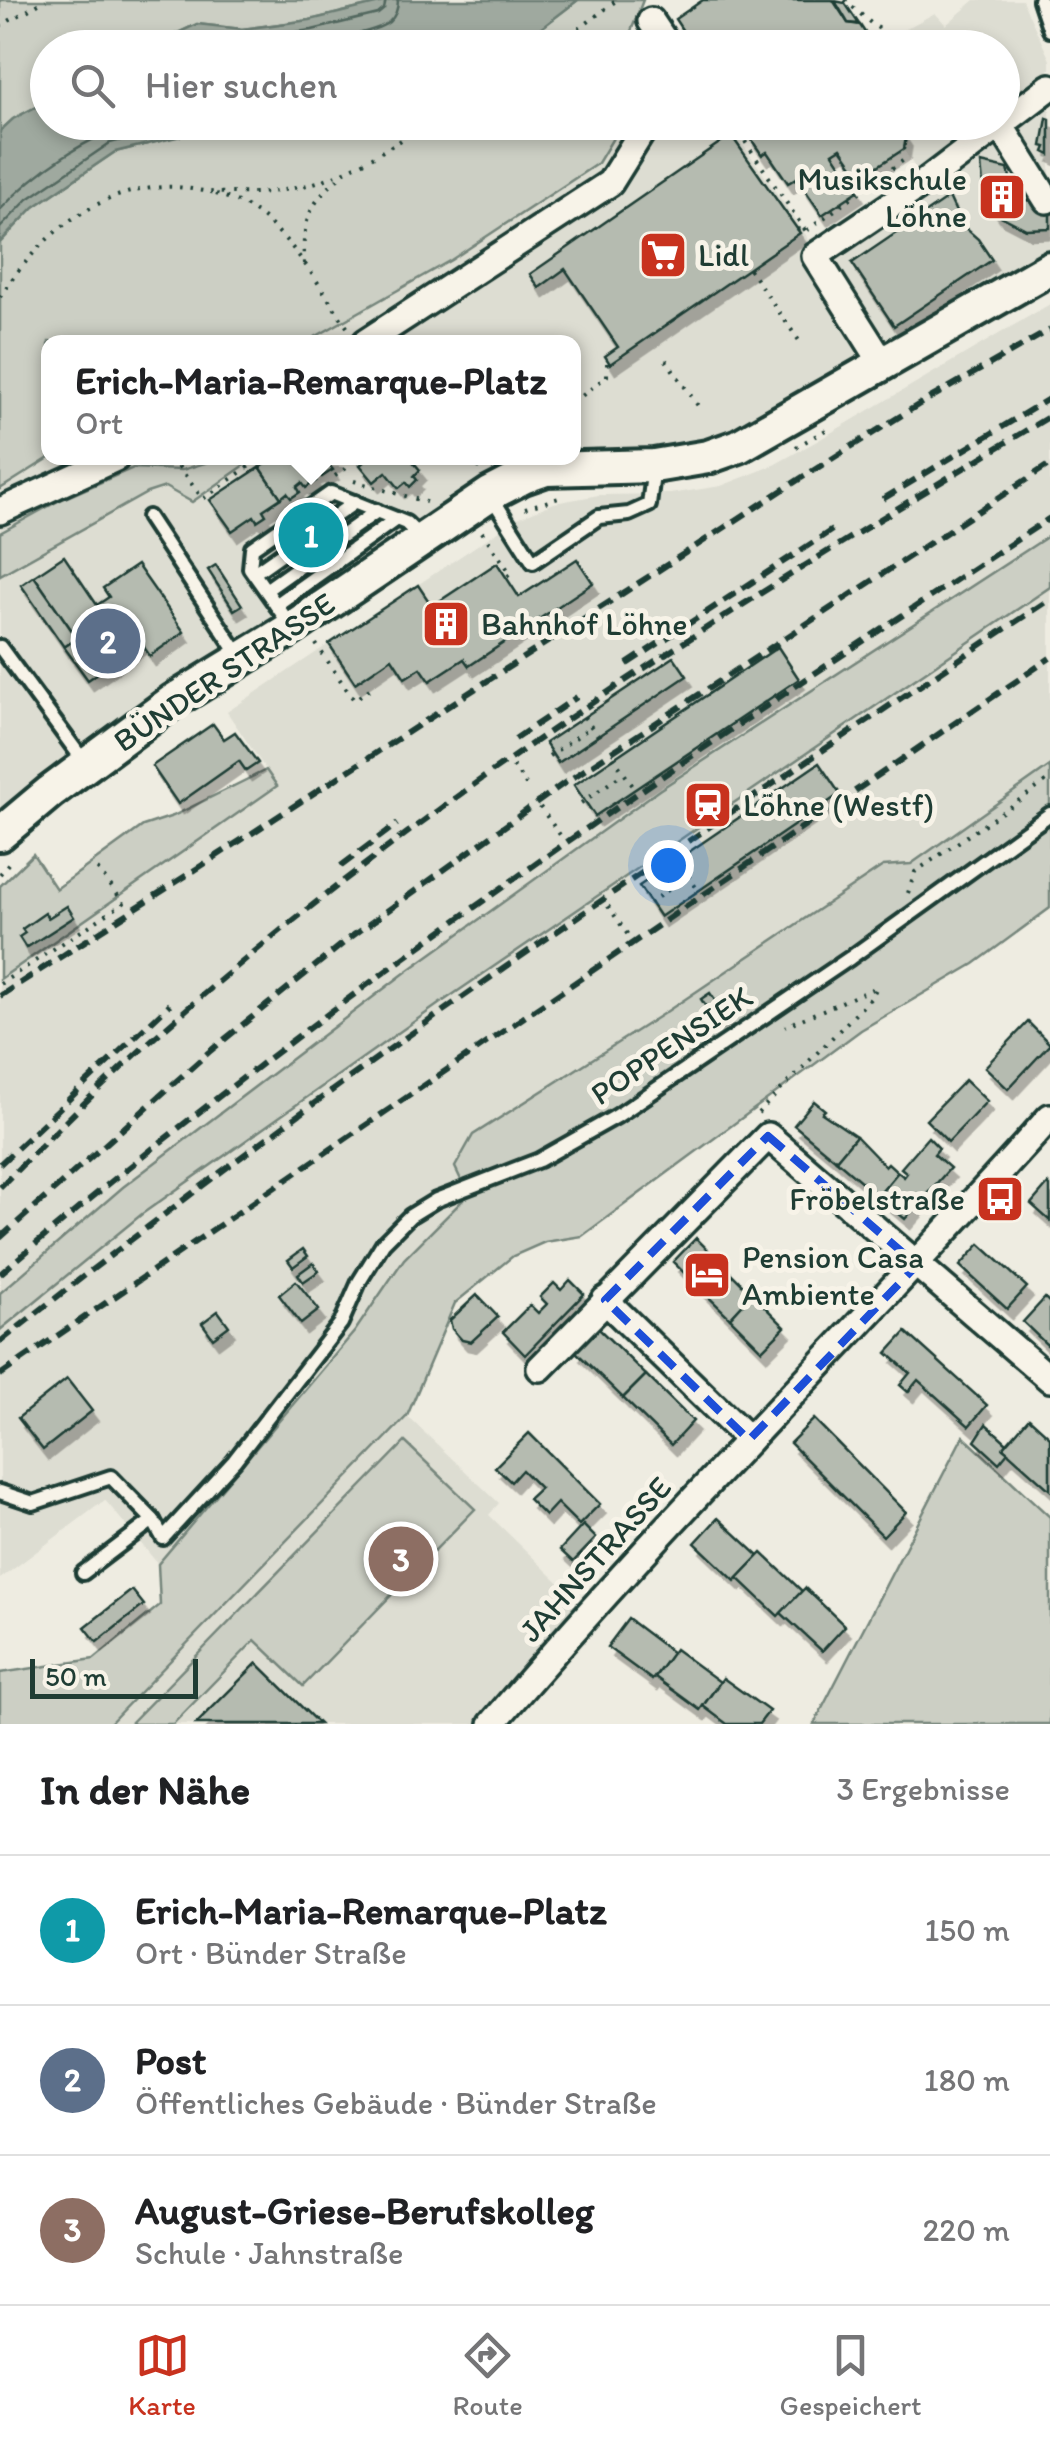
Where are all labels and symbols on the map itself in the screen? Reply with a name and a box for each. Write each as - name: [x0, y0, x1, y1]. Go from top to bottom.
- place label: Musikschule Löhne: [798, 160, 967, 235]
- building icon: Musikschule Löhne: [976, 171, 1028, 223]
- supermarket icon: Lidl: [637, 229, 689, 281]
- place label: Lidl: [698, 236, 749, 274]
- pin: 1: [278, 498, 344, 572]
- street label: BÜNDER STRASSE: [106, 584, 342, 760]
- building icon: Bahnhof Löhne: [420, 598, 472, 650]
- pin: 2: [76, 604, 140, 678]
- place label: Bahnhof Löhne: [481, 605, 688, 643]
- station icon: Löhne (Westf): [682, 779, 734, 831]
- place label: Löhne (Westf): [743, 786, 934, 824]
- your location: [643, 840, 694, 891]
- street label: POPPENSIEK: [583, 977, 759, 1113]
- bus stop icon: Fröbelstraße: [974, 1173, 1026, 1225]
- place label: Fröbelstraße: [789, 1180, 965, 1218]
- place label: Pension Casa Ambiente: [742, 1238, 924, 1313]
- hotel icon: Pension Casa Ambiente: [681, 1249, 733, 1301]
- street label: JAHNSTRASSE: [511, 1469, 679, 1649]
- pin: 3: [368, 1522, 434, 1596]
- scale bar: [30, 1654, 198, 1698]

